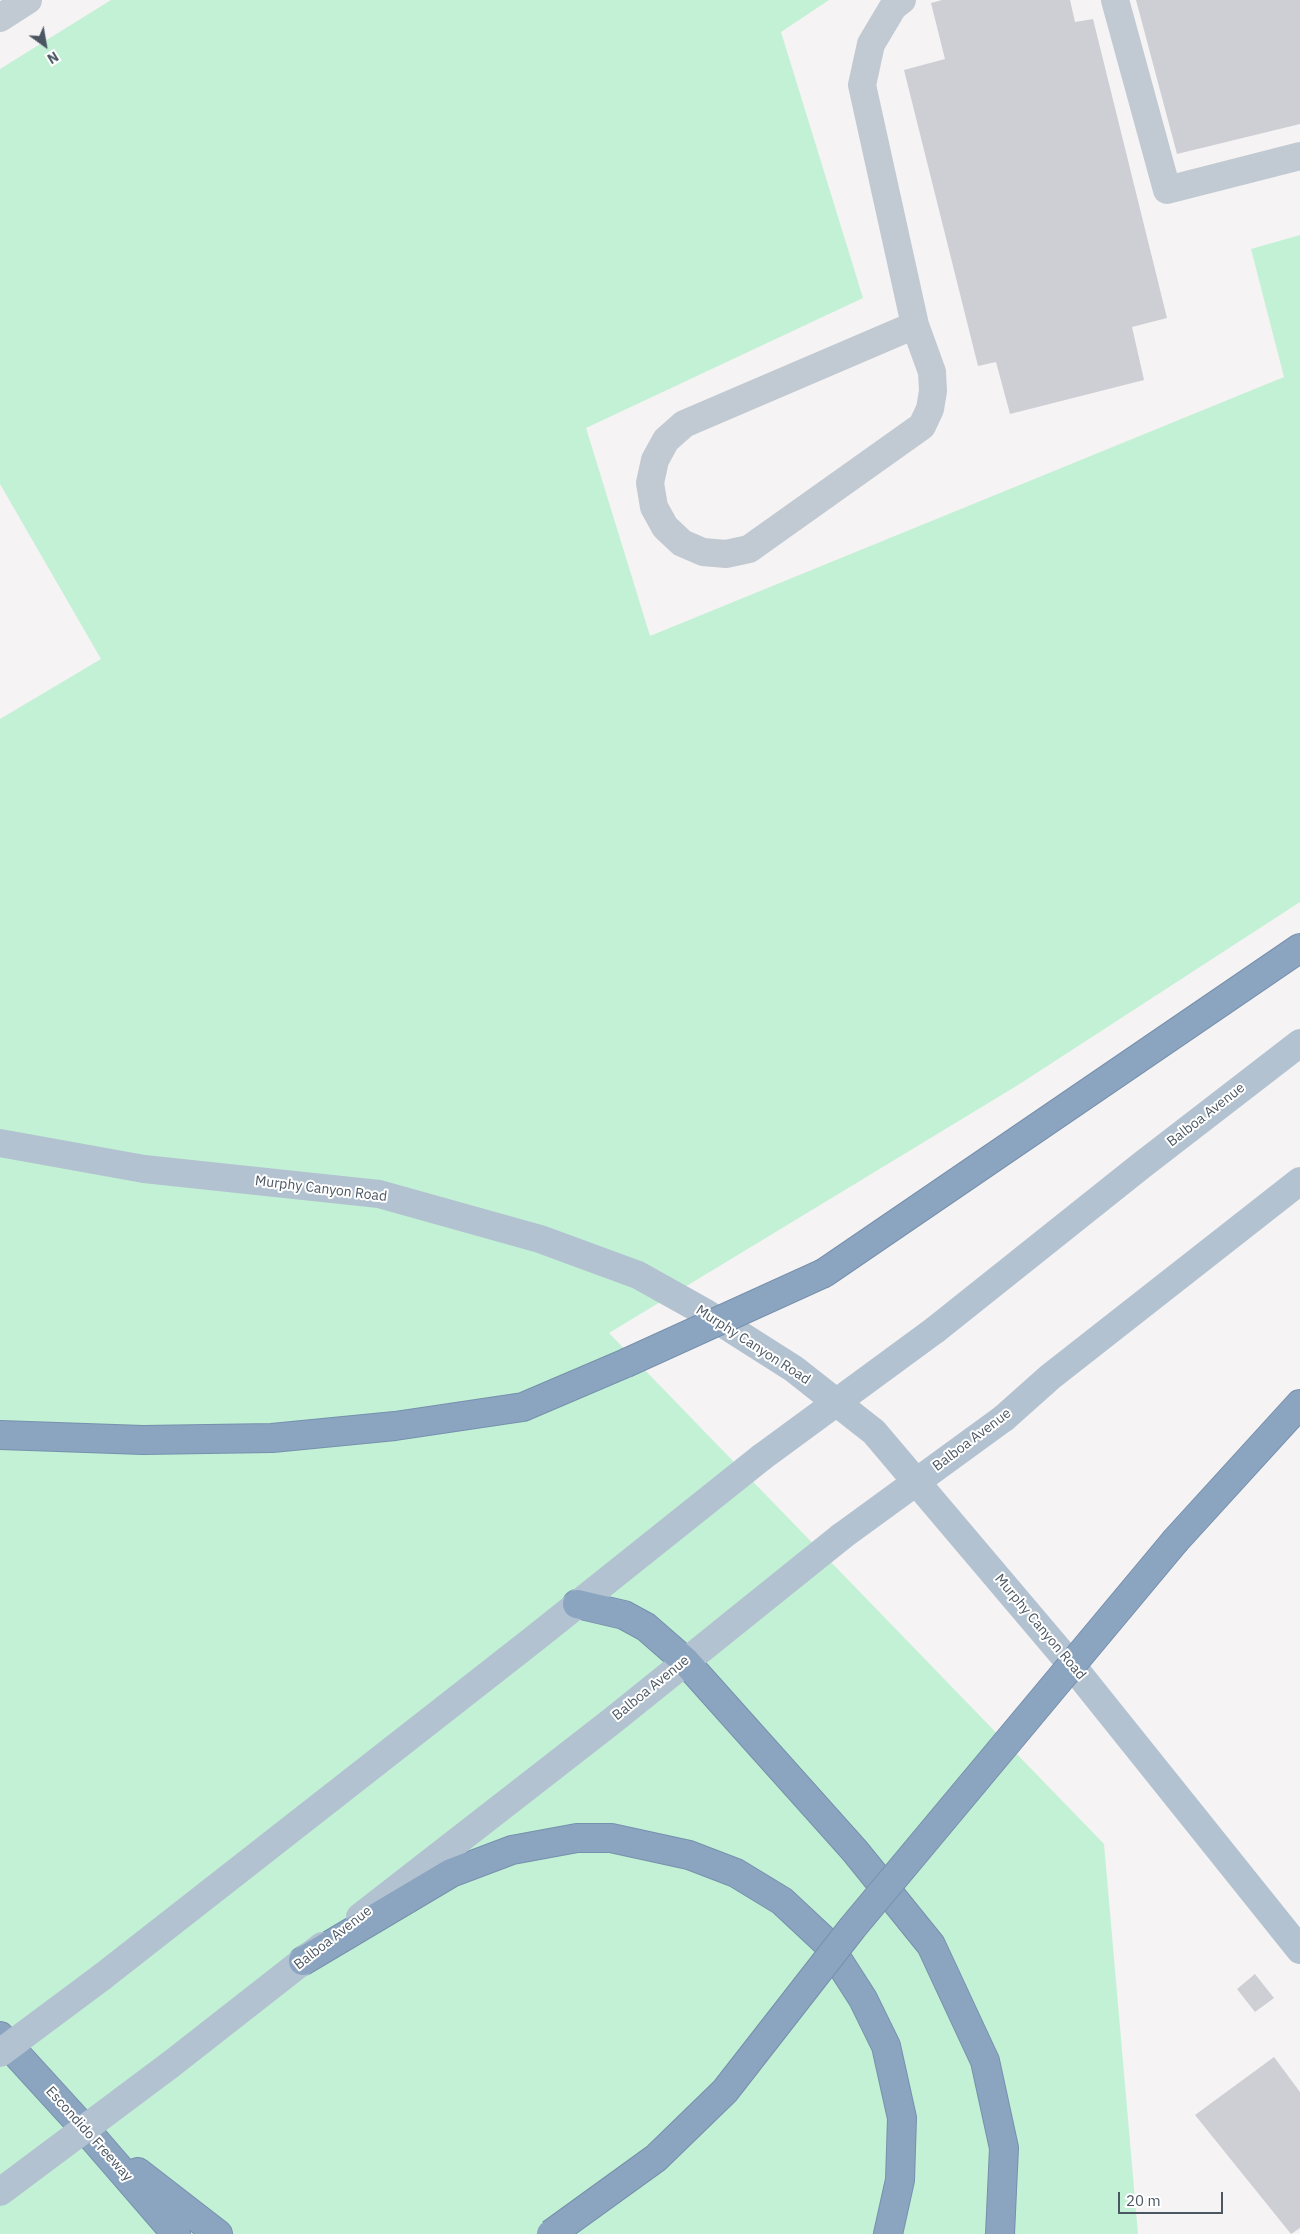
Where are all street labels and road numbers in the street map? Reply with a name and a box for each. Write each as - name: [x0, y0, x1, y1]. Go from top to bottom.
- street label: Balboa Avenue: [1164, 1079, 1248, 1151]
- street label: Murphy Canyon Road: [254, 1173, 388, 1205]
- street label: Murphy Canyon Road: [693, 1302, 813, 1388]
- street label: Balboa Avenue: [929, 1405, 1015, 1475]
- street label: Murphy Canyon Road: [991, 1571, 1089, 1683]
- street label: Balboa Avenue: [609, 1652, 693, 1724]
- street label: Balboa Avenue: [291, 1902, 375, 1974]
- street label: Escondido Freeway: [42, 2083, 136, 2185]

